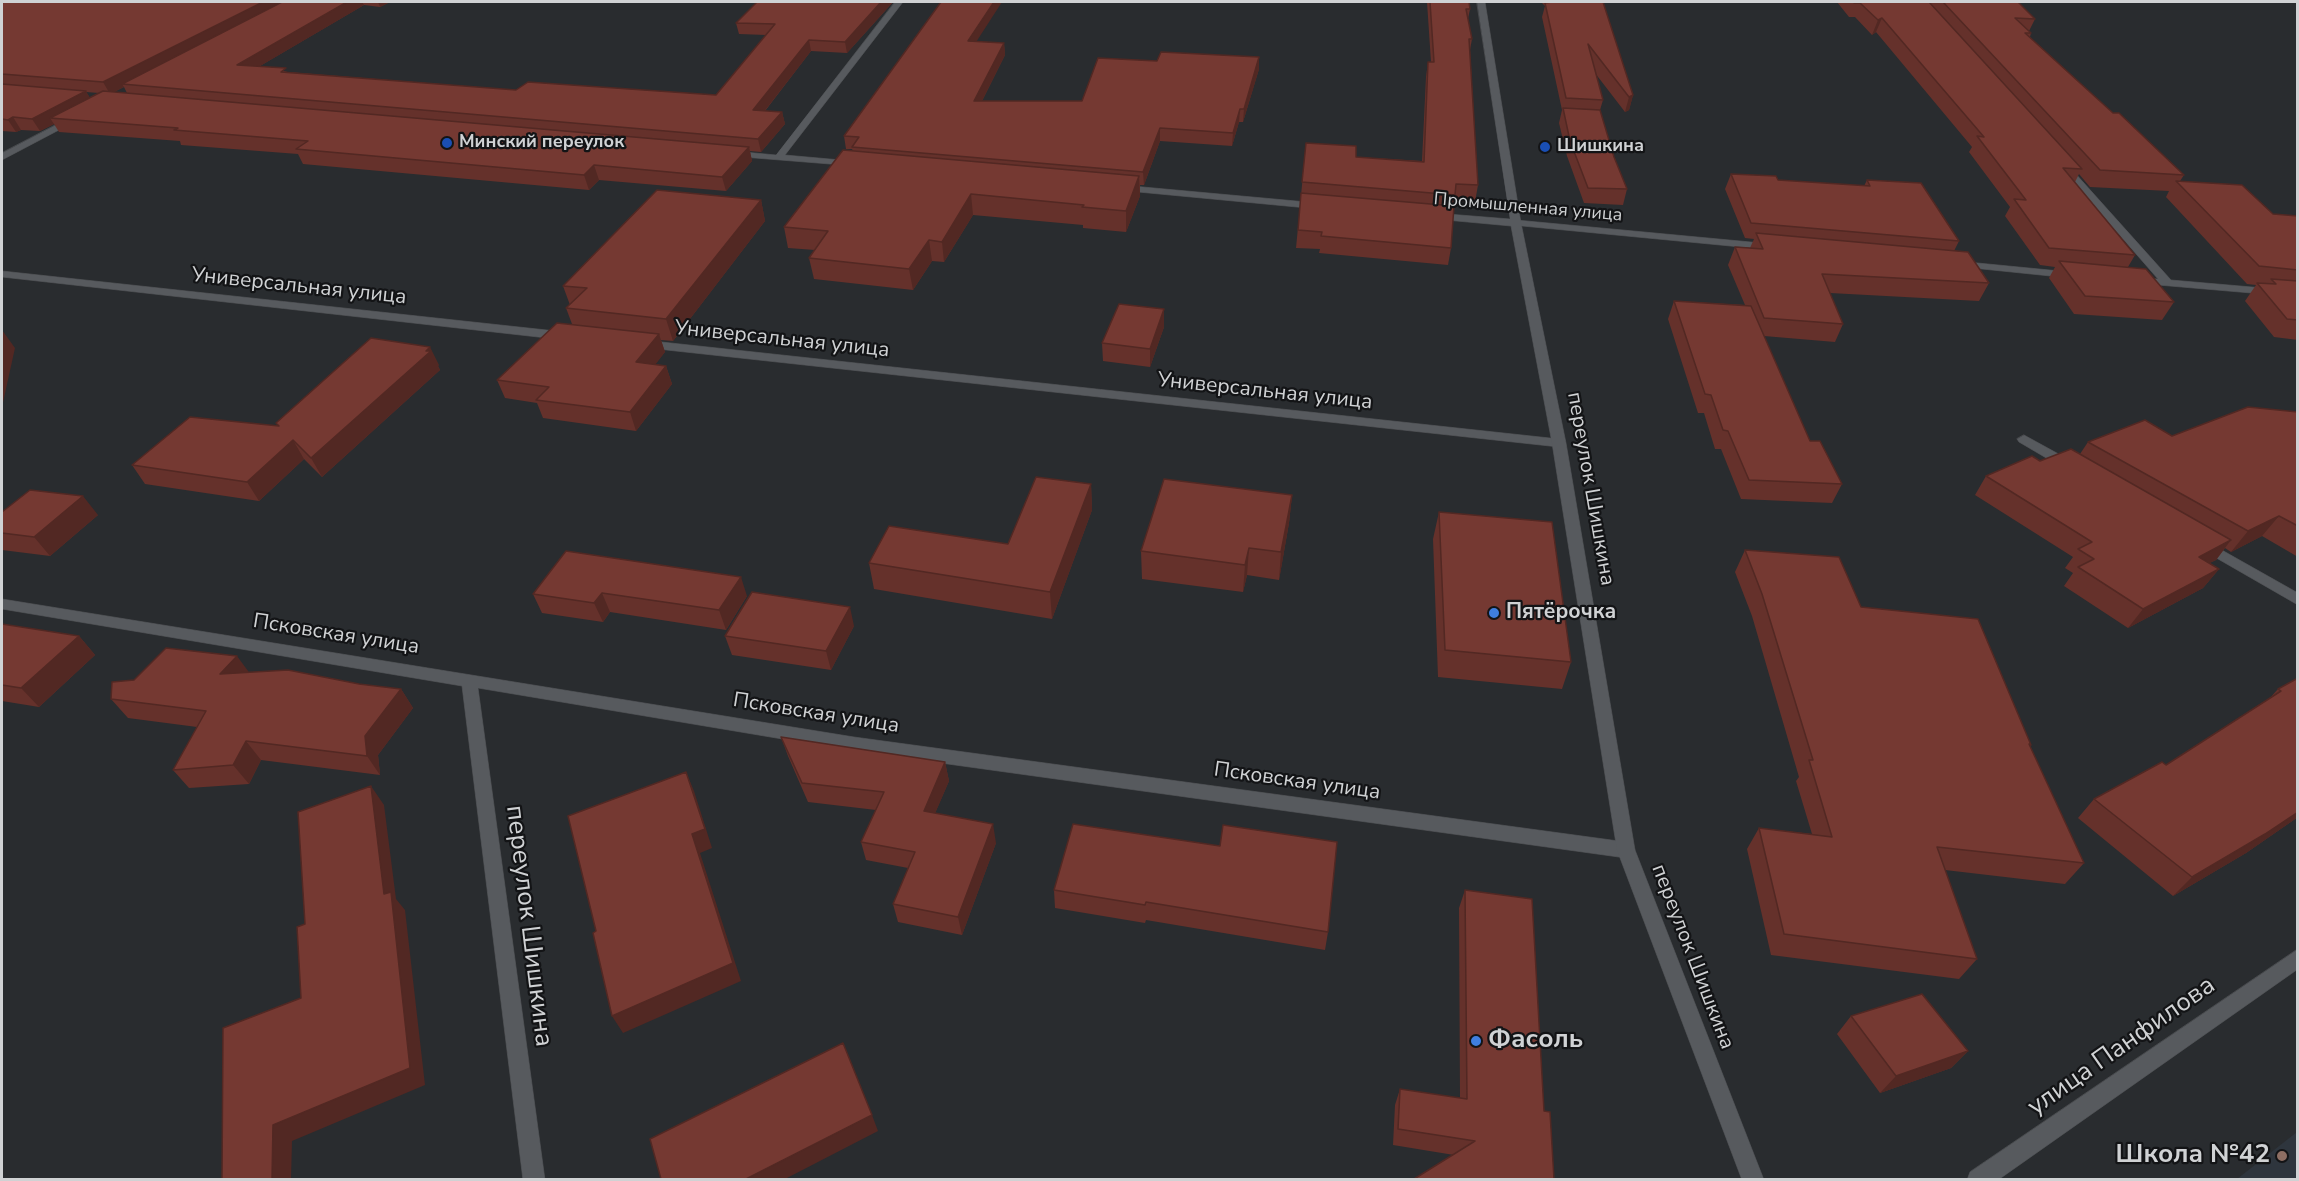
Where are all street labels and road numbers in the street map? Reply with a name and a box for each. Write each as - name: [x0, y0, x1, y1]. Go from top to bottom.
- street label: Промышленная улица: [1433, 189, 1623, 227]
- street label: Универсальная улица: [190, 263, 408, 311]
- street label: Универсальная улица: [673, 316, 891, 364]
- street label: Универсальная улица: [1156, 368, 1374, 416]
- street label: переулок Шишкина: [1561, 390, 1619, 588]
- street label: Псковская улица: [251, 609, 421, 661]
- street label: Псковская улица: [731, 688, 901, 740]
- street label: Псковская улица: [1212, 758, 1382, 806]
- street label: переулок Шишкина: [498, 804, 558, 1048]
- street label: переулок Шишкина: [1645, 861, 1739, 1053]
- street label: улица Панфилова: [2022, 971, 2222, 1123]

